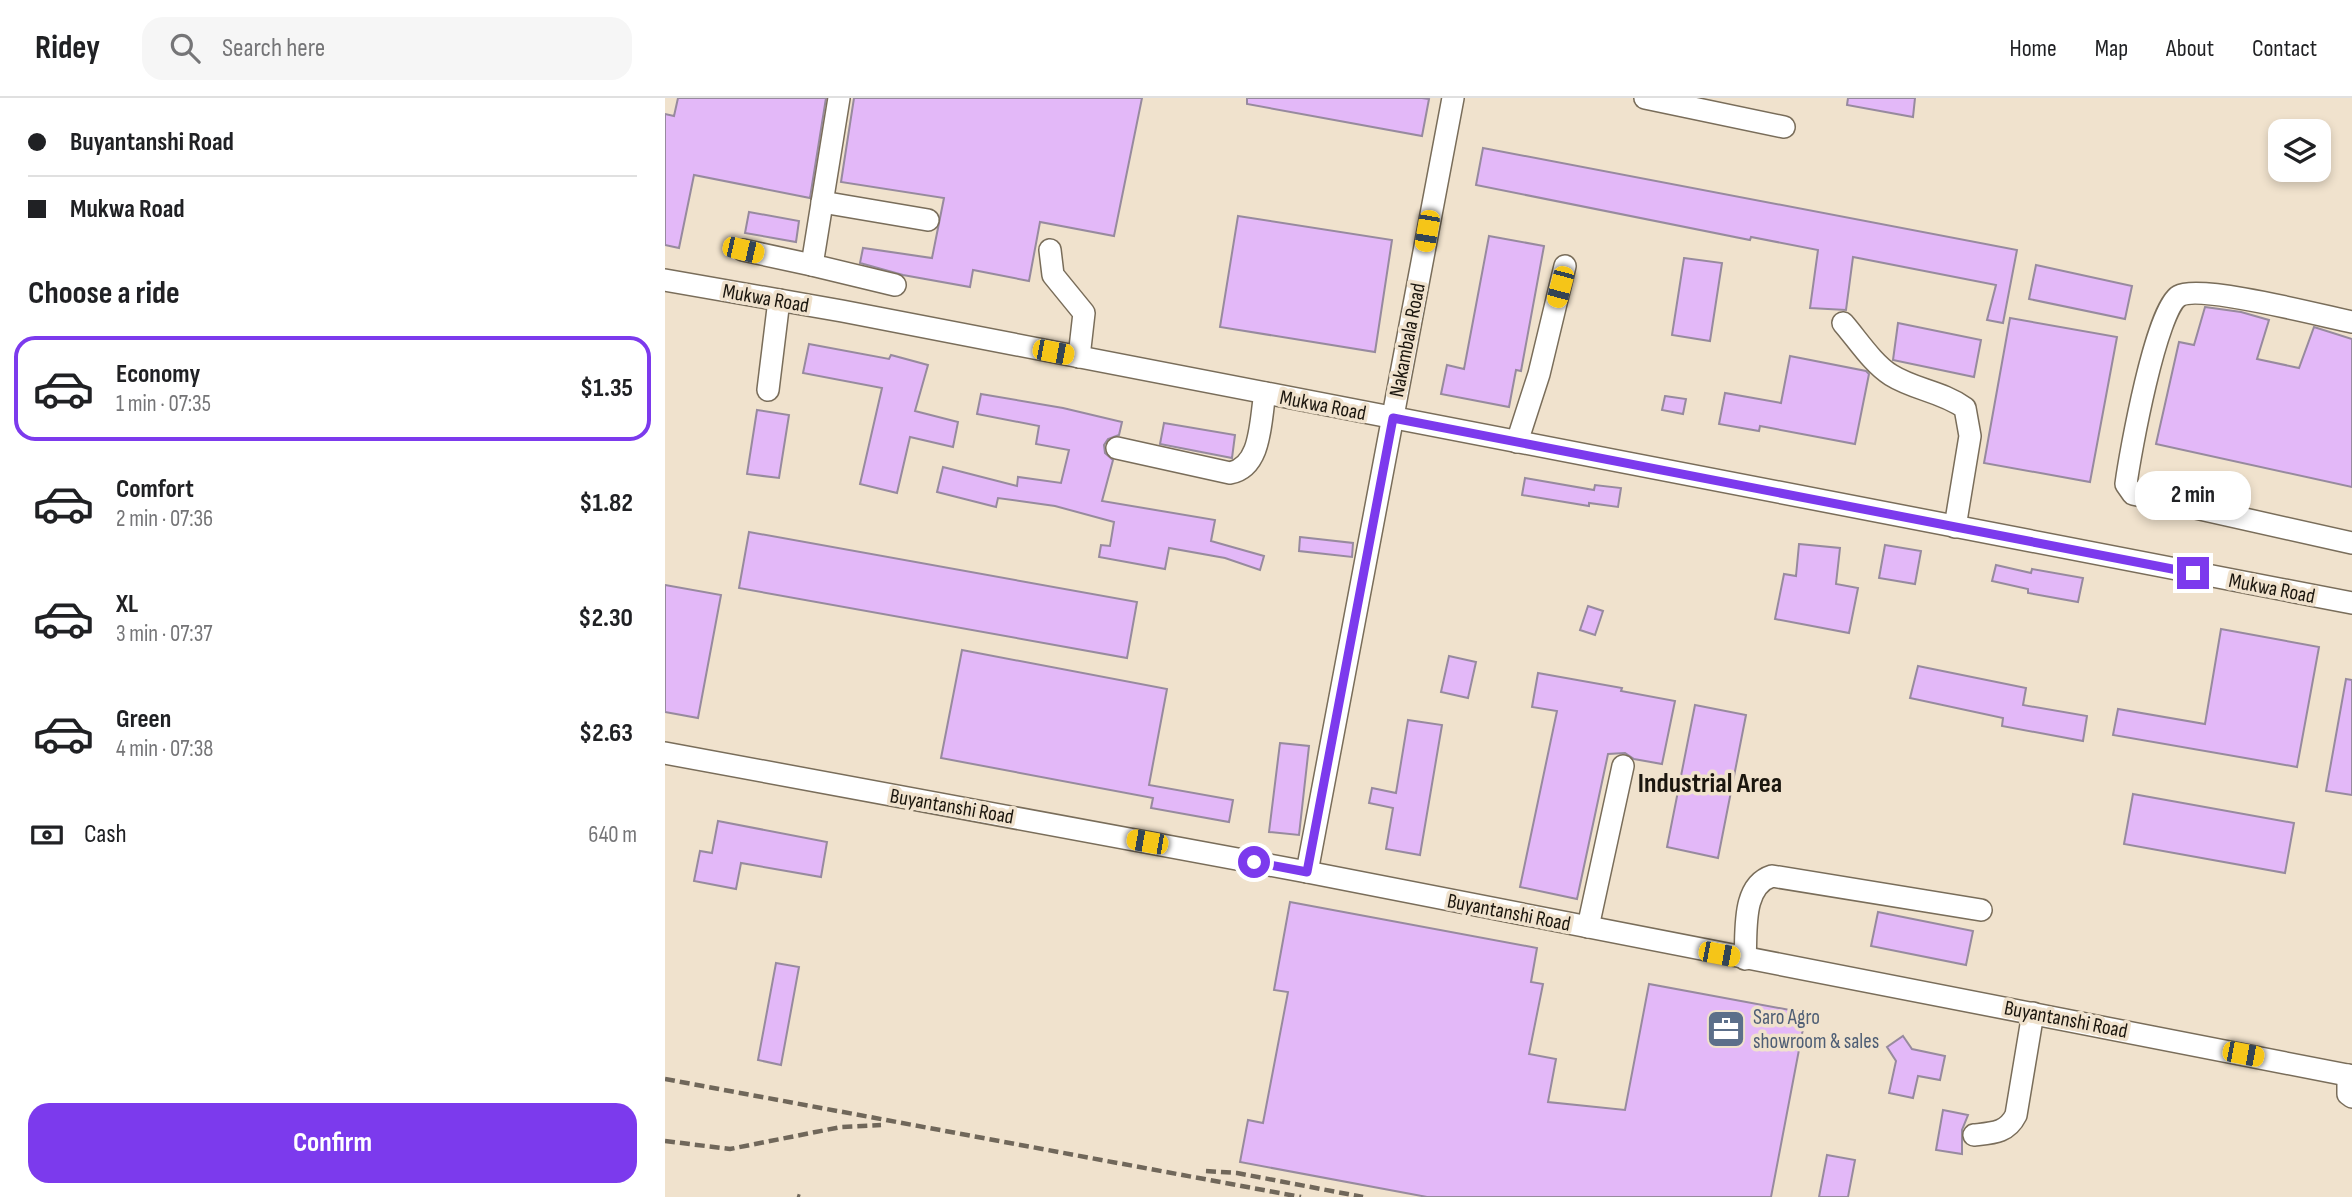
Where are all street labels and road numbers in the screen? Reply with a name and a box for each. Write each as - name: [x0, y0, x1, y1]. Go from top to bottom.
- street label: Mukwa Road: [721, 279, 811, 318]
- street label: Nakambala Road: [1384, 281, 1431, 399]
- street label: Mukwa Road: [1278, 385, 1368, 426]
- street label: Mukwa Road: [2227, 568, 2317, 609]
- street label: Buyantanshi Road: [888, 783, 1016, 830]
- street label: Buyantanshi Road: [1445, 888, 1573, 937]
- street label: Buyantanshi Road: [2002, 995, 2130, 1044]

